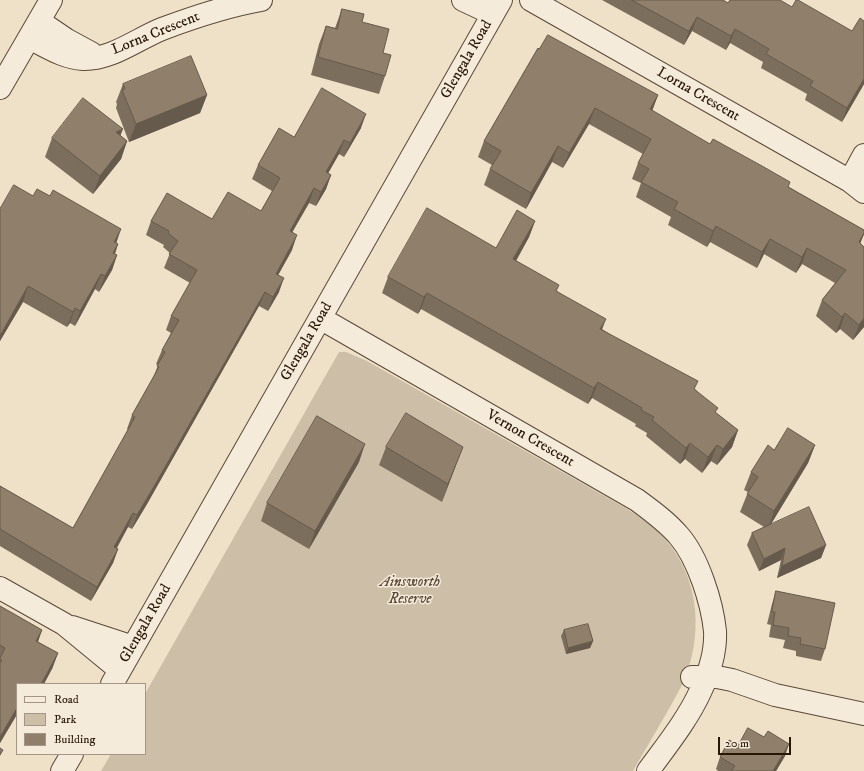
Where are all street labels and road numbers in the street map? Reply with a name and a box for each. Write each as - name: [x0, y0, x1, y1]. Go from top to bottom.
- street label: Lorna Crescent: [110, 8, 202, 60]
- street label: Glengala Road: [437, 17, 497, 103]
- street label: Lorna Crescent: [653, 64, 743, 126]
- street label: Glengala Road: [277, 299, 337, 385]
- street label: Vernon Crescent: [483, 407, 577, 471]
- street label: Glengala Road: [116, 581, 176, 667]

